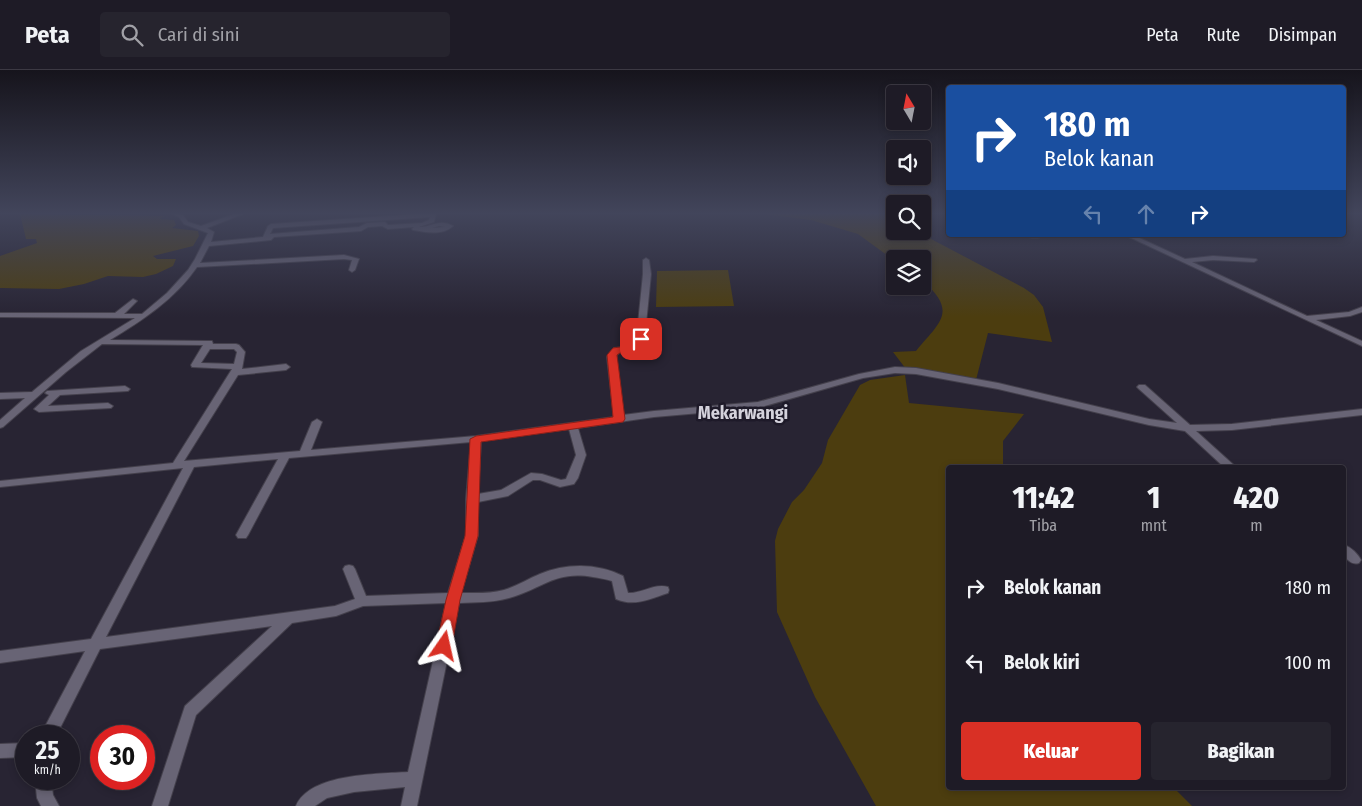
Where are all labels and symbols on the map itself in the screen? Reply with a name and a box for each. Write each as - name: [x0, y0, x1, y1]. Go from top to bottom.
- north arrow: [886, 85, 931, 130]
- pin: [620, 318, 662, 360]
- district label: Mekarwangi: [698, 402, 788, 424]
- position arrow: [417, 619, 469, 671]
- speed limit sign: 30: [90, 725, 155, 790]

